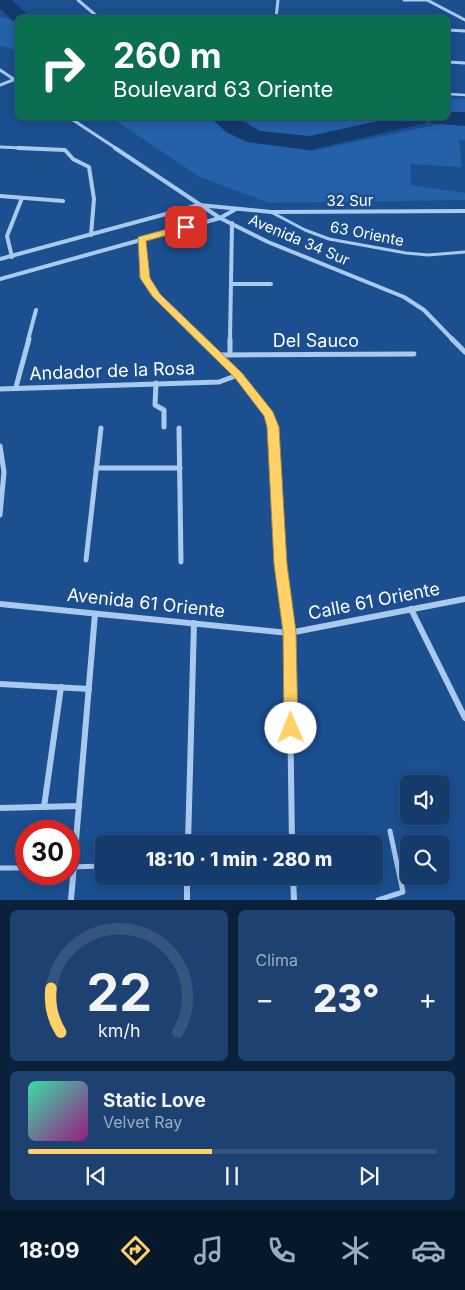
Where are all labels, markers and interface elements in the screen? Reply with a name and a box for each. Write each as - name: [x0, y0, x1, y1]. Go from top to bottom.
- text: 260 m: [113, 34, 222, 76]
- icon: right: [30, 35, 95, 100]
- text: Boulevard 63 Oriente: [113, 76, 333, 102]
- street label: 32 Sur: [327, 191, 374, 210]
- pin: [165, 206, 207, 248]
- street label: Avenida 34 Sur: [246, 210, 353, 269]
- icon: arrive: [172, 213, 200, 241]
- street label: 63 Oriente: [329, 217, 406, 250]
- street label: Del Sauco: [273, 330, 359, 351]
- street label: Andador de la Rosa: [29, 357, 195, 384]
- street label: Calle 61 Oriente: [306, 577, 441, 624]
- street label: Avenida 61 Oriente: [66, 584, 226, 621]
- position arrow: [264, 701, 316, 753]
- map controls: [400, 775, 450, 885]
- button: sound: [400, 775, 450, 825]
- speed limit sign: 30: [15, 820, 80, 885]
- button: search: [400, 835, 450, 885]
- text: 18:10 · 1 min · 280 m: [146, 848, 332, 871]
- text: Clima: [256, 950, 298, 970]
- text: 22: [86, 961, 152, 1024]
- text: 23°: [313, 975, 380, 1021]
- text: −: [256, 982, 274, 1016]
- text: +: [418, 982, 437, 1016]
- text: km/h: [98, 1020, 140, 1041]
- text: Static Love: [103, 1089, 206, 1112]
- text: Velvet Ray: [103, 1112, 182, 1132]
- icon: previous: [82, 1162, 110, 1190]
- icon: pause: [218, 1162, 246, 1190]
- icon: next: [355, 1162, 383, 1190]
- icon: directions: [118, 1233, 153, 1268]
- icon: music: [191, 1233, 226, 1268]
- icon: phone: [264, 1233, 299, 1268]
- icon: climate: [338, 1233, 373, 1268]
- icon: car: [411, 1233, 446, 1268]
- text: 18:09: [19, 1237, 79, 1263]

